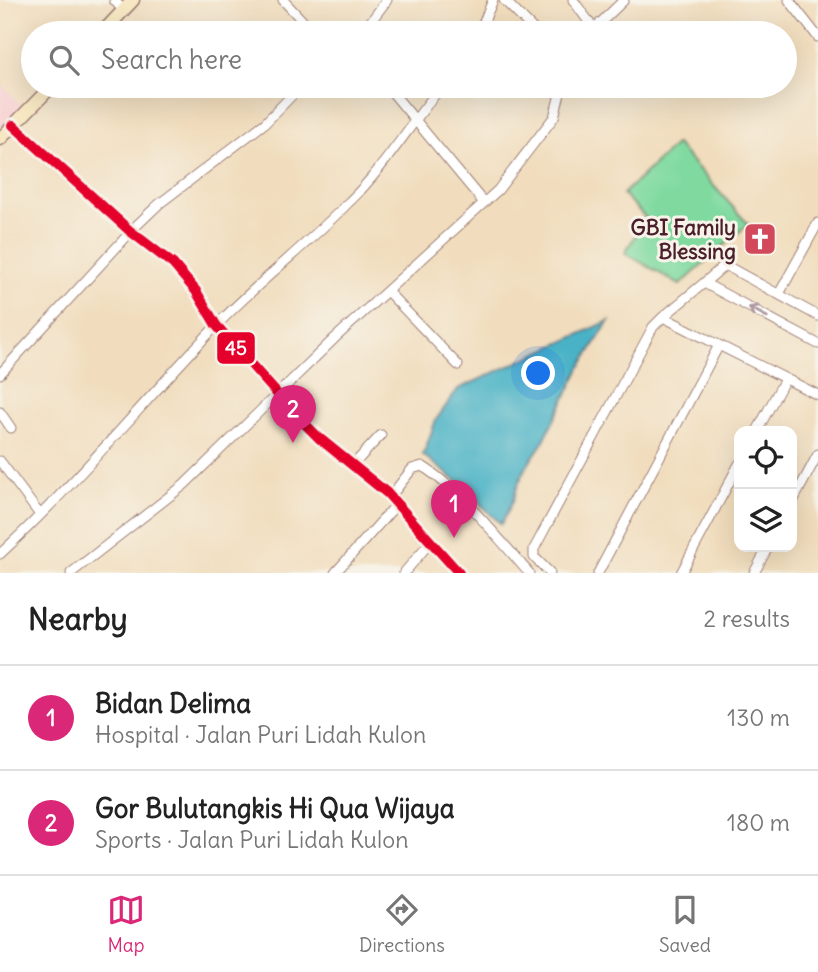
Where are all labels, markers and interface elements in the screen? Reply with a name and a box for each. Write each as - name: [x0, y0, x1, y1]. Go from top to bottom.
- search box: [21, 21, 797, 98]
- icon: search: [45, 41, 83, 79]
- text: Search here: [101, 43, 242, 76]
- place label: GBI Family Blessing: [630, 214, 736, 265]
- church icon: GBI Family Blessing: [741, 220, 779, 258]
- one-way arrow: [748, 305, 769, 318]
- line badge: 45: [216, 331, 256, 365]
- text: 45: [225, 336, 247, 360]
- your location: [521, 356, 555, 390]
- pin: 2: [270, 385, 316, 443]
- map controls: [734, 426, 797, 552]
- button: locate: [734, 426, 797, 489]
- pin: 1: [431, 480, 477, 538]
- button: layers: [734, 489, 797, 552]
- text: Nearby: [28, 600, 128, 638]
- text: 2 results: [704, 604, 790, 633]
- text: Bidan Delima: [95, 687, 251, 720]
- text: 1: [46, 703, 56, 732]
- text: 130 m: [727, 703, 790, 732]
- text: Hospital · Jalan Puri Lidah Kulon: [95, 720, 426, 749]
- text: Gor Bulutangkis Hi Qua Wijaya: [95, 792, 455, 825]
- text: 2: [45, 808, 57, 837]
- text: 180 m: [727, 808, 790, 837]
- text: Sports · Jalan Puri Lidah Kulon: [95, 825, 408, 854]
- tab: Map: [107, 891, 145, 957]
- tab: Directions: [359, 891, 445, 957]
- tab: Saved: [659, 891, 711, 957]

